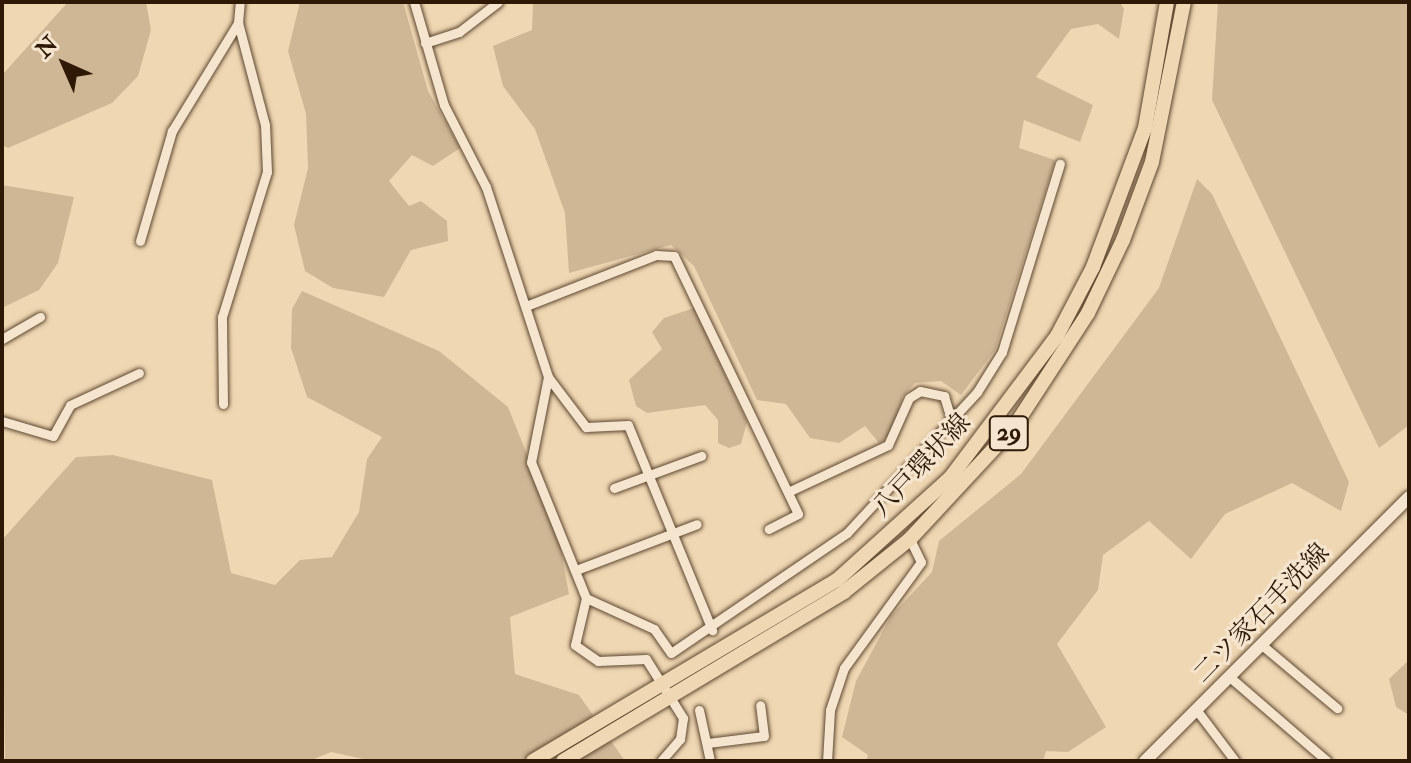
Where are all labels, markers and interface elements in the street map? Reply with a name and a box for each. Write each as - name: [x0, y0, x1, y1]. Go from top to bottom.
- north arrow: [24, 24, 104, 104]
- text: N: [30, 30, 64, 64]
- street label: 八戸環状線: [866, 408, 978, 524]
- road number: 29: [987, 413, 1031, 453]
- street label: 二ツ家石手洗線: [1188, 538, 1336, 690]

